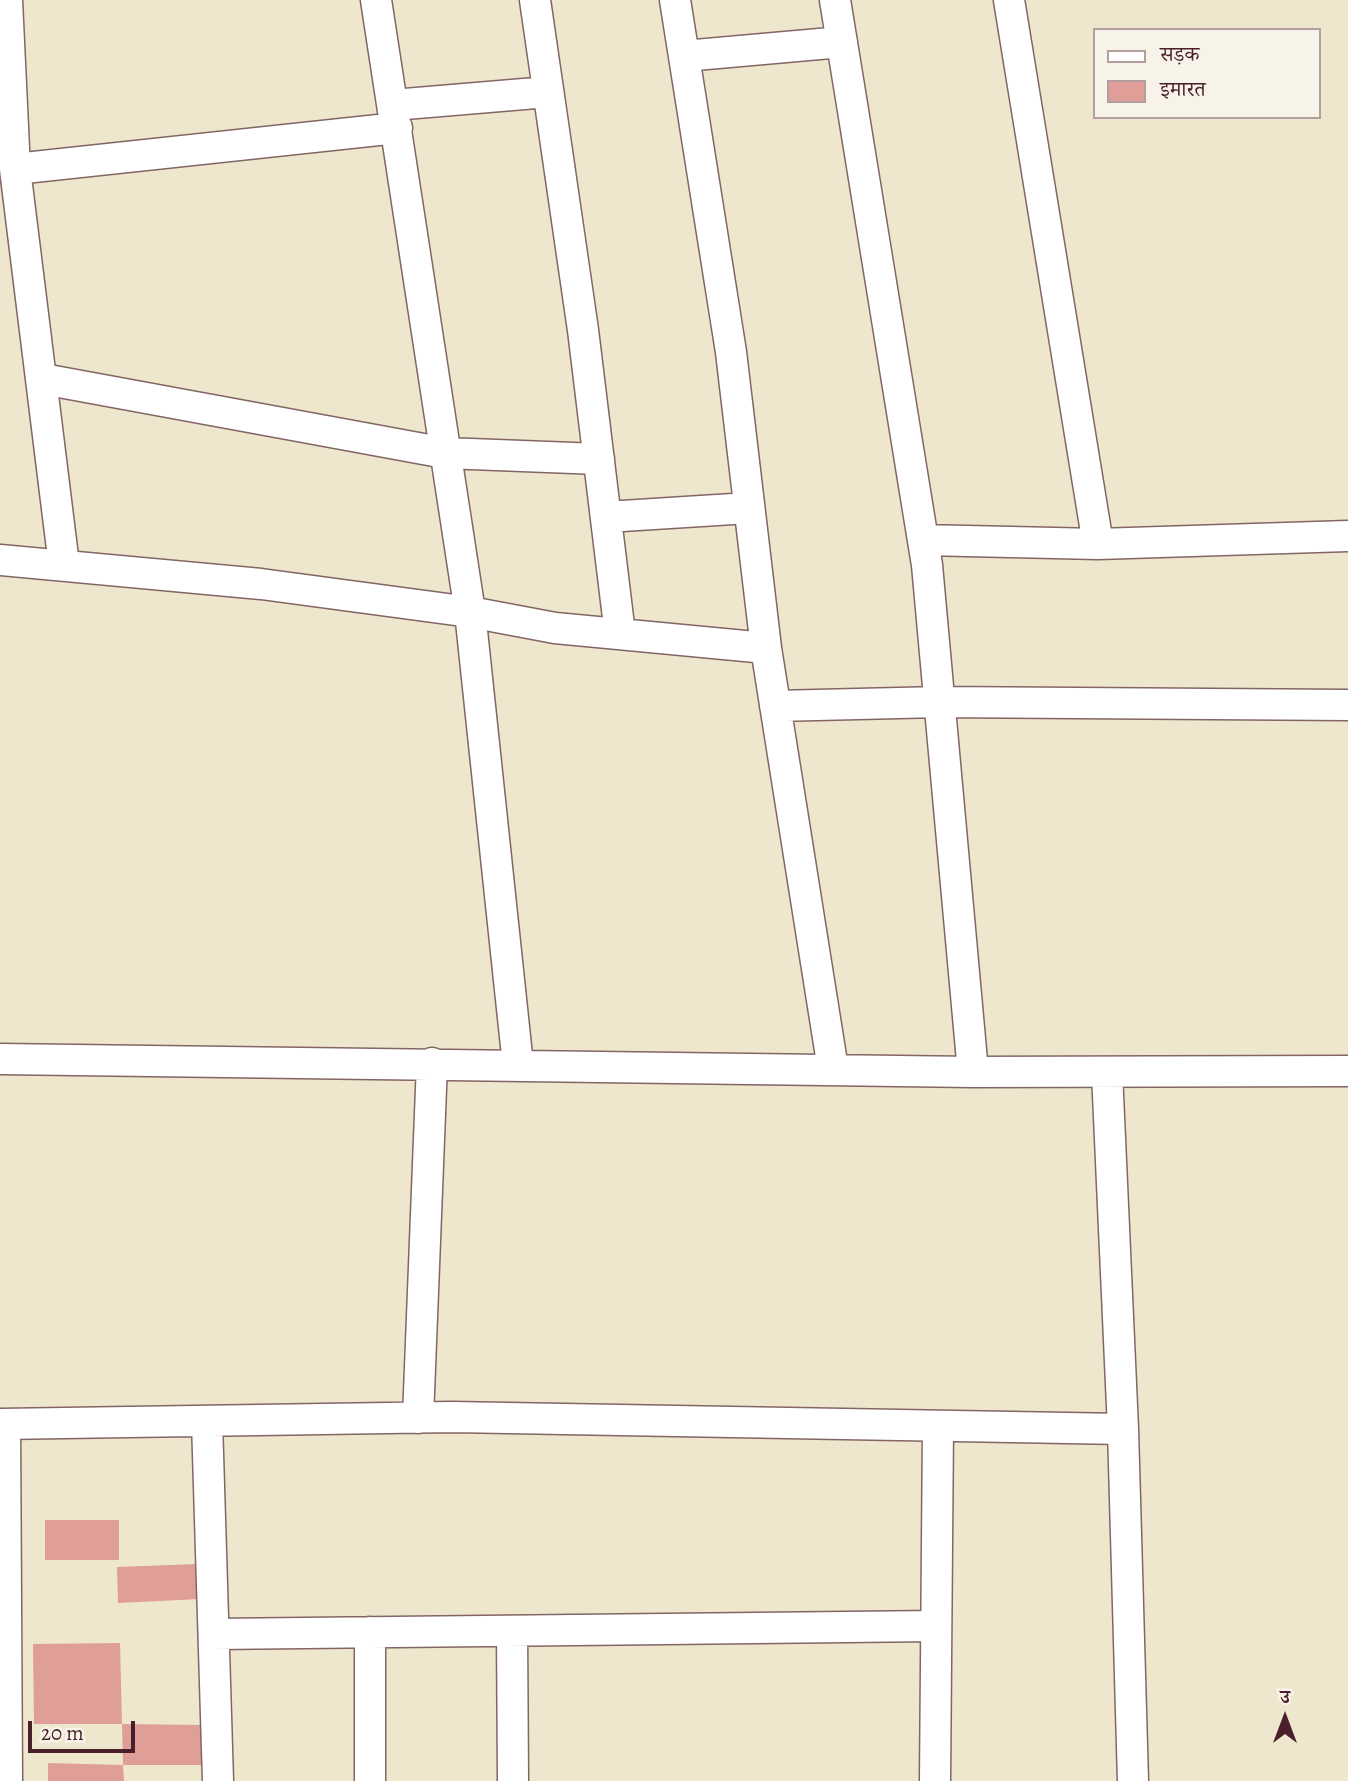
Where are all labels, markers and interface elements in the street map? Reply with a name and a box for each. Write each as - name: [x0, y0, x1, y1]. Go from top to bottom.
- legend: [1092, 28, 1320, 119]
- text: सड़क: [1160, 40, 1199, 68]
- text: इमारत: [1160, 75, 1206, 103]
- north arrow: [1250, 1683, 1320, 1753]
- text: उ: [1280, 1684, 1290, 1710]
- scale bar: [32, 1708, 138, 1752]
- text: 20 m: [41, 1719, 84, 1747]

